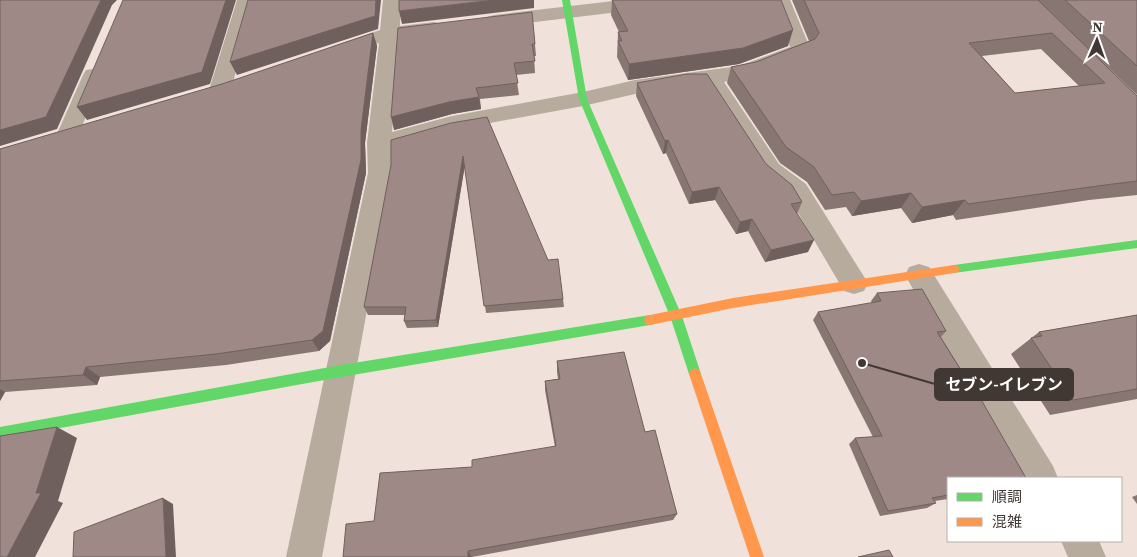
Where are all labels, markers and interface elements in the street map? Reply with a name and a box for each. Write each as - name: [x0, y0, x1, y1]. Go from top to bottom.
- north arrow: [1072, 15, 1122, 65]
- text: N: [1092, 17, 1103, 37]
- callout: セブン-イレブン: [935, 369, 1073, 400]
- text: セブン-イレブン: [945, 373, 1063, 395]
- legend: [947, 477, 1122, 542]
- text: 順調: [992, 486, 1022, 507]
- text: 混雑: [992, 511, 1022, 532]

